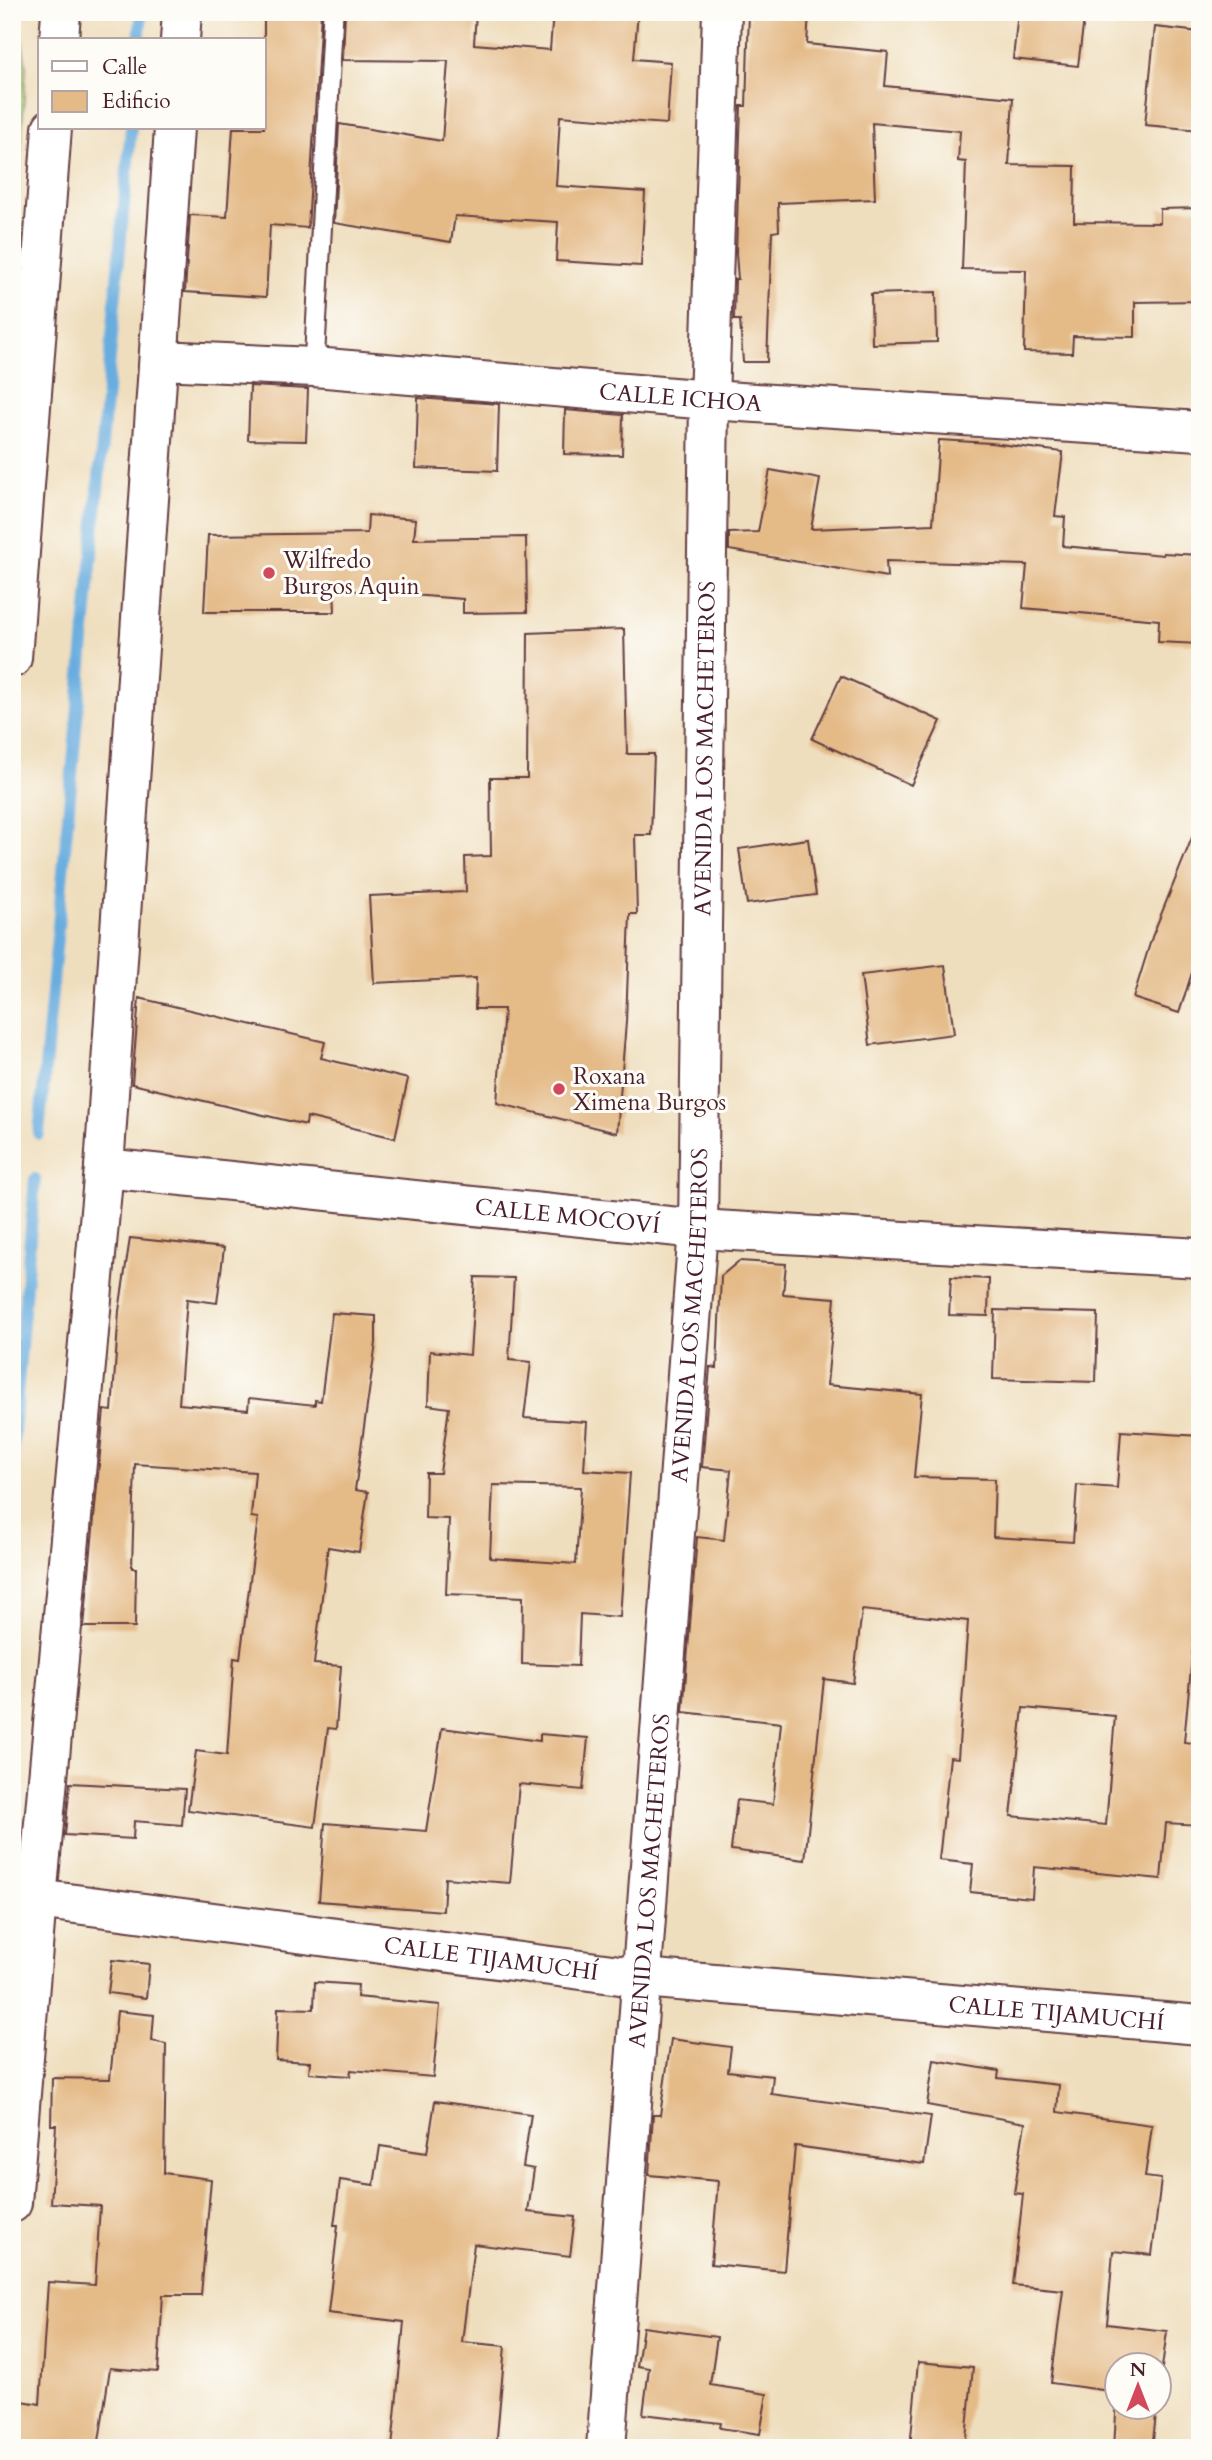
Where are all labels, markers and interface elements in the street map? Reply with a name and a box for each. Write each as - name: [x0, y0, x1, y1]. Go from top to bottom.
- legend: [38, 38, 266, 130]
- text: Calle: [102, 53, 147, 82]
- text: Edificio: [102, 87, 171, 116]
- street label: CALLE ICHOA: [598, 375, 764, 419]
- place label: Wilfredo Burgos Aquin: [282, 545, 420, 602]
- marker: Wilfredo Burgos Aquin: [261, 565, 277, 581]
- street label: AVENIDA LOS MACHETEROS: [687, 581, 722, 916]
- place label: Roxana Ximena Burgos: [573, 1061, 726, 1118]
- marker: Roxana Ximena Burgos: [551, 1081, 567, 1097]
- street label: AVENIDA LOS MACHETEROS: [663, 1148, 715, 1484]
- street label: CALLE MOCOVÍ: [473, 1191, 662, 1241]
- street label: AVENIDA LOS MACHETEROS: [621, 1712, 677, 2049]
- street label: CALLE TIJAMUCHÍ: [382, 1929, 600, 1988]
- street label: CALLE TIJAMUCHÍ: [947, 1988, 1165, 2037]
- north arrow: [1104, 2352, 1174, 2422]
- text: N: [1130, 2357, 1147, 2383]

